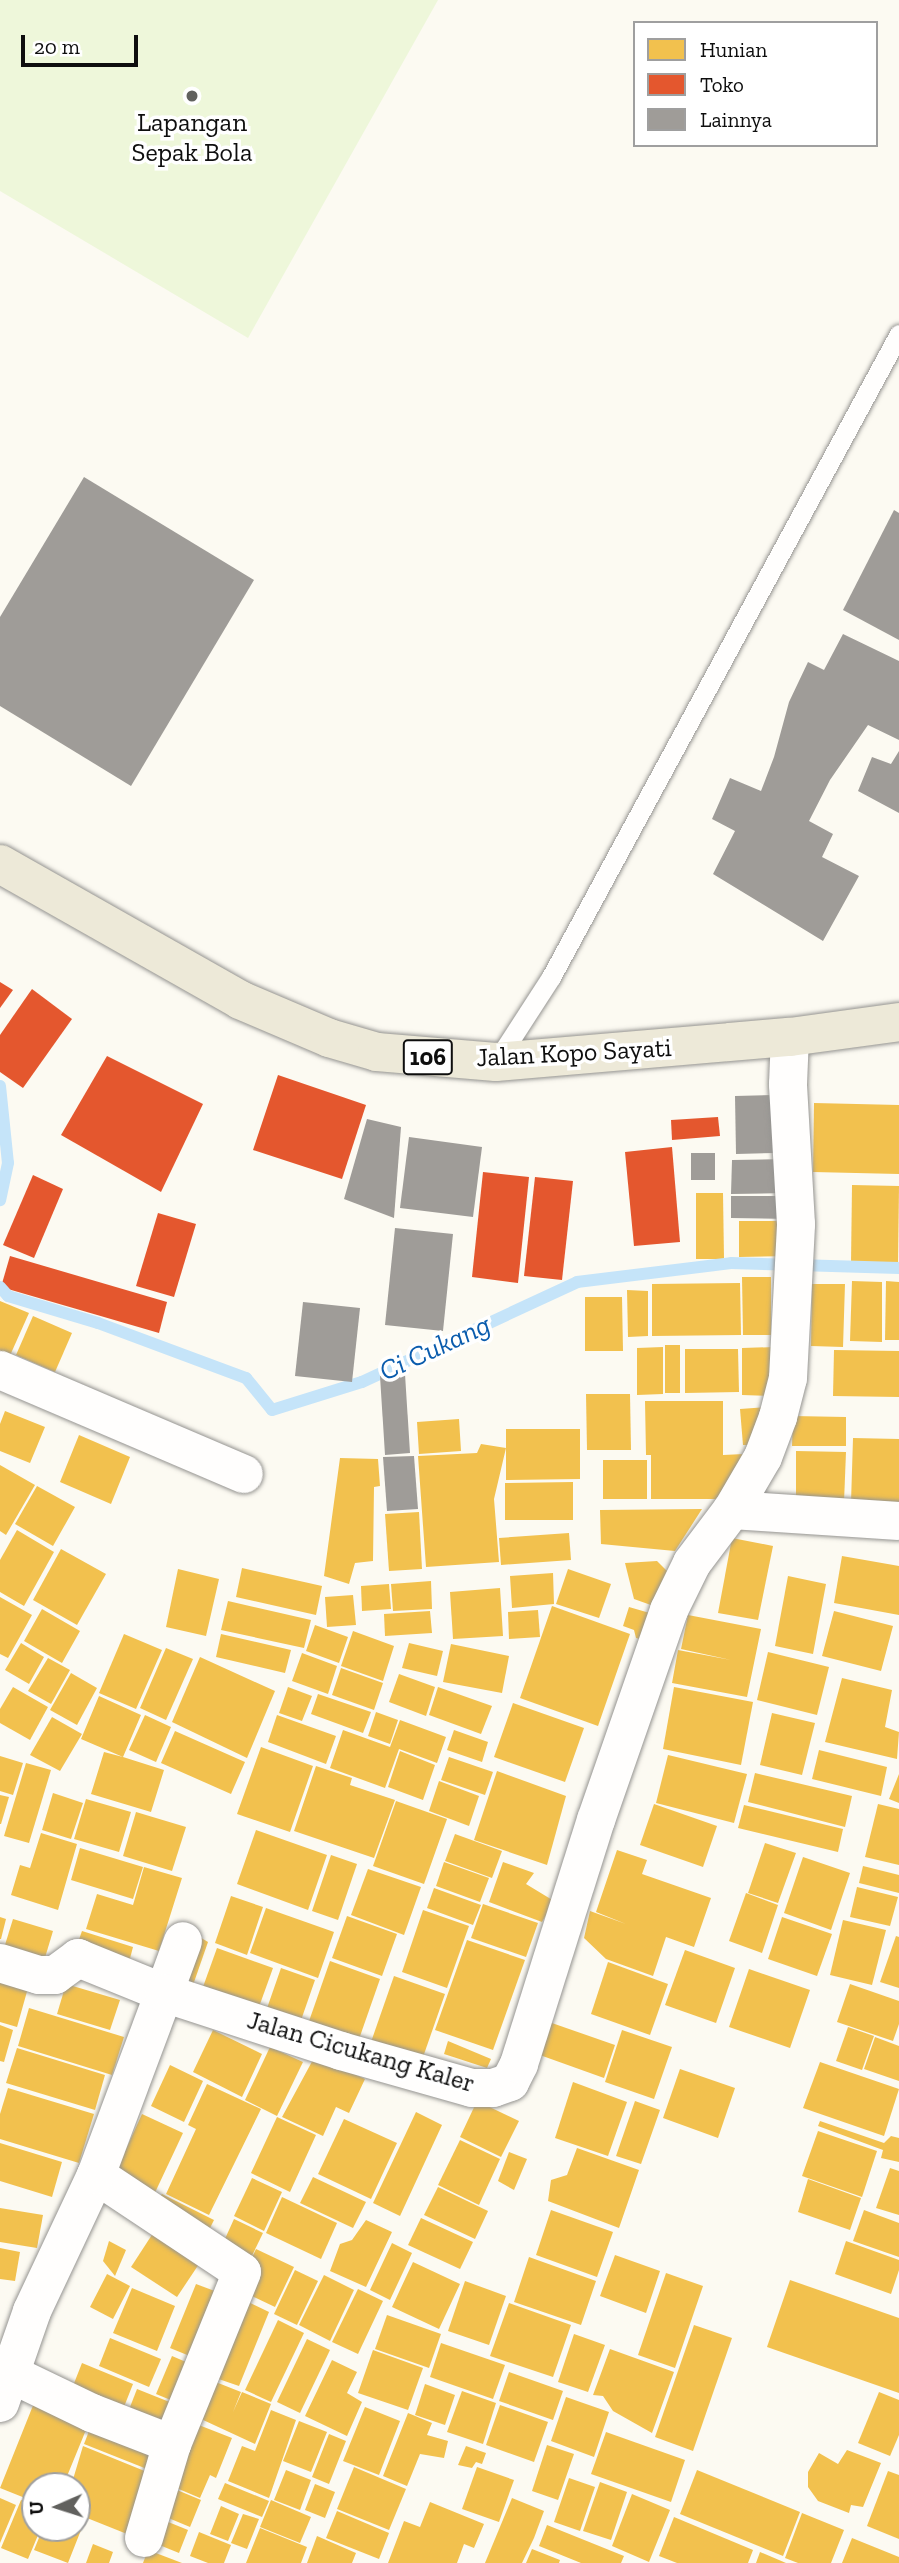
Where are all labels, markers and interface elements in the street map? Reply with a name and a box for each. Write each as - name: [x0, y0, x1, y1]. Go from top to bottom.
- scale bar: [24, 21, 142, 65]
- legend: [633, 21, 878, 147]
- text: 20 m: [34, 34, 80, 59]
- text: Hunian: [700, 37, 767, 62]
- text: Toko: [700, 72, 744, 97]
- marker: Lapangan Sepak Bola: [184, 88, 200, 104]
- place label: Lapangan Sepak Bola: [132, 107, 252, 168]
- text: Lainnya: [700, 107, 772, 132]
- street label: Jalan Kopo Sayati: [475, 1032, 673, 1074]
- road number: 106: [402, 1036, 454, 1078]
- water label: Ci Cukang: [374, 1308, 496, 1388]
- street label: Jalan Cicukang Kaler: [244, 2005, 478, 2099]
- north arrow: [21, 2472, 91, 2542]
- text: U: [25, 2501, 48, 2515]

